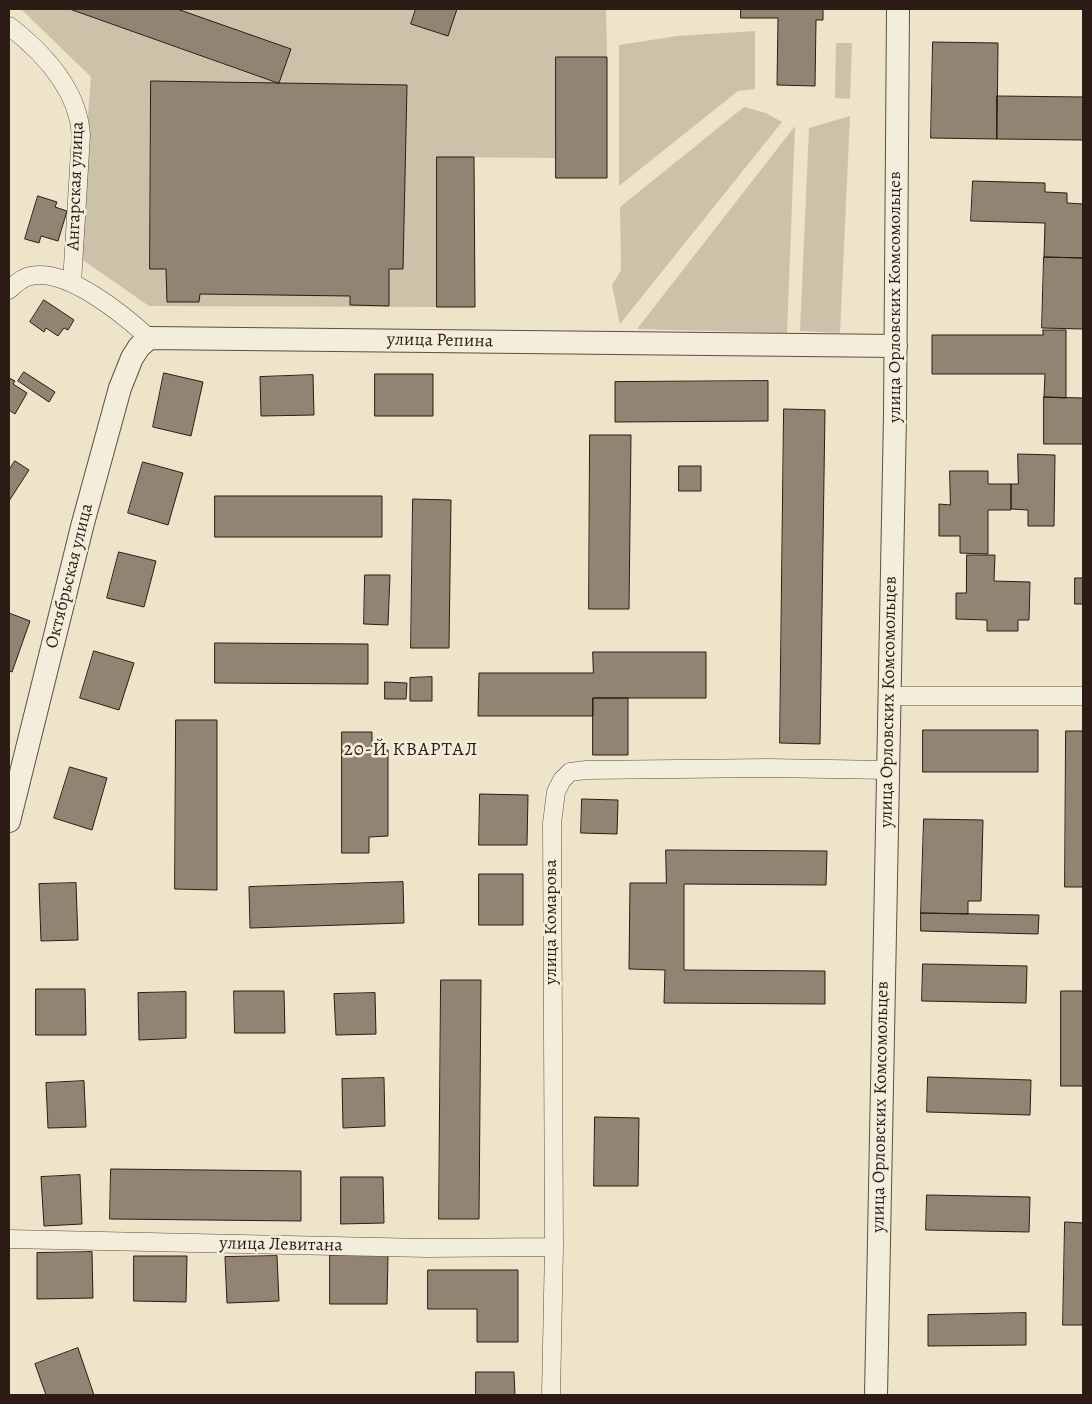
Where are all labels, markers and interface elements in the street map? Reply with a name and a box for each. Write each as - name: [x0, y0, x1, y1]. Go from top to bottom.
- street label: Ангарская улица: [63, 121, 89, 251]
- street label: улица Орловских Комсомольцев: [885, 171, 907, 423]
- street label: улица Репина: [387, 329, 493, 353]
- street label: Октябрьская улица: [42, 501, 98, 651]
- street label: улица Орловских Комсомольцев: [876, 576, 902, 828]
- district label: 20-Й КВАРТАЛ: [342, 739, 480, 761]
- street label: улица Комарова: [541, 859, 563, 985]
- street label: улица Орловских Комсомольцев: [868, 981, 894, 1233]
- street label: улица Левитана: [219, 1233, 343, 1257]

